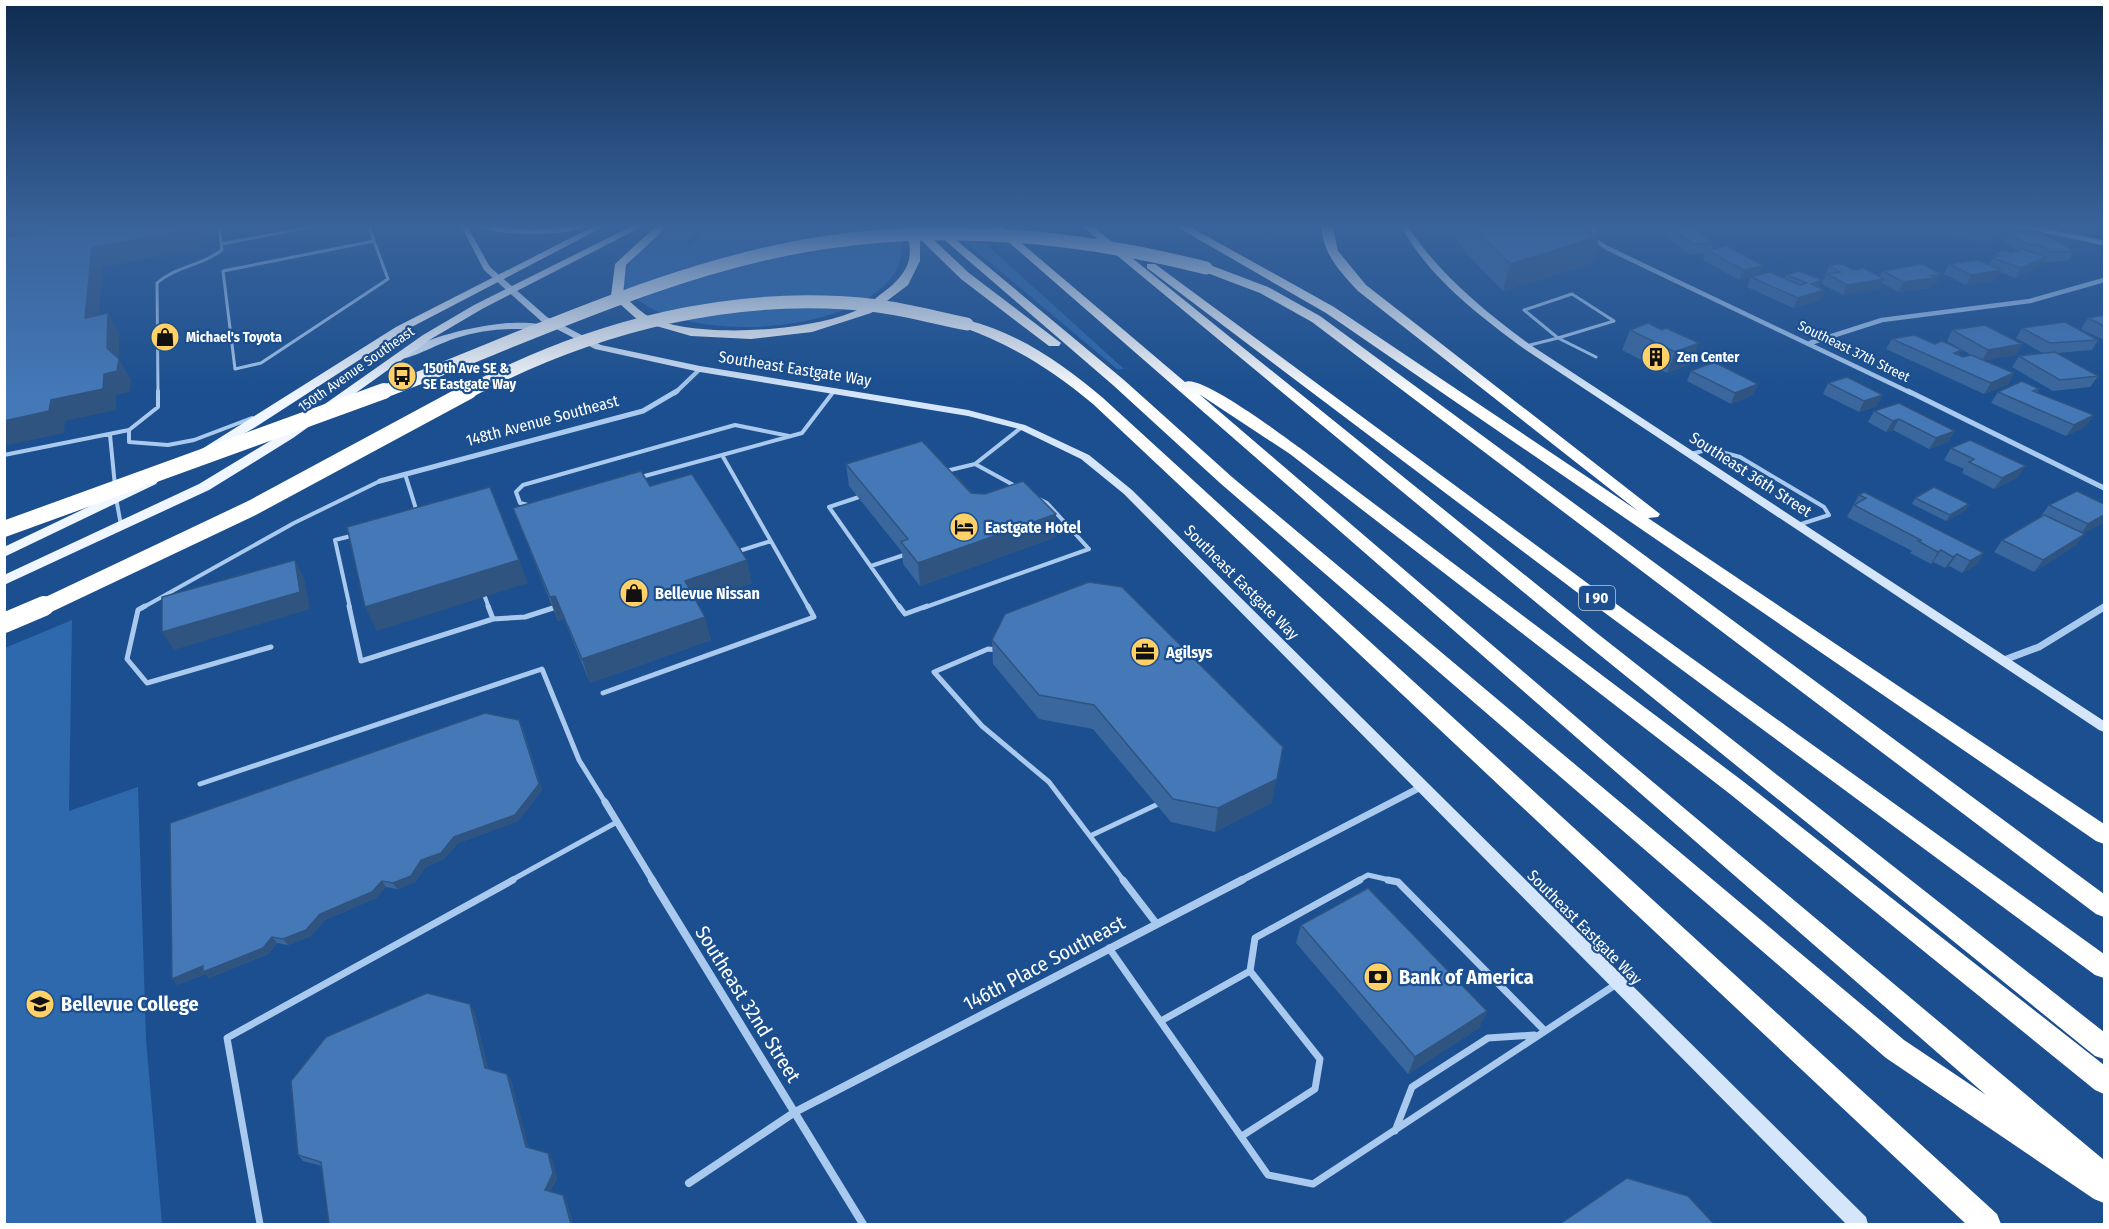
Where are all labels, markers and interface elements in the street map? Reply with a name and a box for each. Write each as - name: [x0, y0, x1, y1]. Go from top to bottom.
- street label: Southeast 37th Street: [1795, 317, 1913, 386]
- shop icon: Michael's Toyota: [149, 321, 181, 353]
- street label: 150th Avenue Southeast: [295, 323, 418, 416]
- place label: Michael's Toyota: [186, 329, 282, 346]
- building icon: Zen Center: [1640, 341, 1672, 373]
- street label: Southeast Eastgate Way: [717, 347, 874, 390]
- place label: Zen Center: [1677, 349, 1740, 366]
- bus stop icon: 150th Ave SE & SE Eastgate Way: [386, 360, 418, 392]
- place label: 150th Ave SE & SE Eastgate Way: [423, 360, 516, 393]
- street label: 148th Avenue Southeast: [464, 391, 621, 450]
- street label: Southeast 36th Street: [1686, 428, 1816, 521]
- hotel icon: Eastgate Hotel: [948, 511, 980, 543]
- place label: Eastgate Hotel: [985, 518, 1082, 537]
- street label: Southeast Eastgate Way: [1180, 521, 1304, 644]
- shop icon: Bellevue Nissan: [618, 577, 650, 609]
- place label: Bellevue Nissan: [655, 584, 760, 603]
- road number: I 90: [1579, 586, 1615, 610]
- office icon: Agilsys: [1129, 636, 1161, 668]
- place label: Agilsys: [1165, 643, 1212, 662]
- street label: Southeast Eastgate Way: [1523, 866, 1647, 989]
- street label: 146th Place Southeast: [959, 910, 1129, 1016]
- street label: Southeast 32nd Street: [690, 921, 806, 1087]
- bank icon: Bank of America: [1362, 961, 1394, 993]
- place label: Bank of America: [1399, 965, 1534, 989]
- school or university icon: Bellevue College: [24, 988, 56, 1020]
- place label: Bellevue College: [61, 992, 199, 1016]

